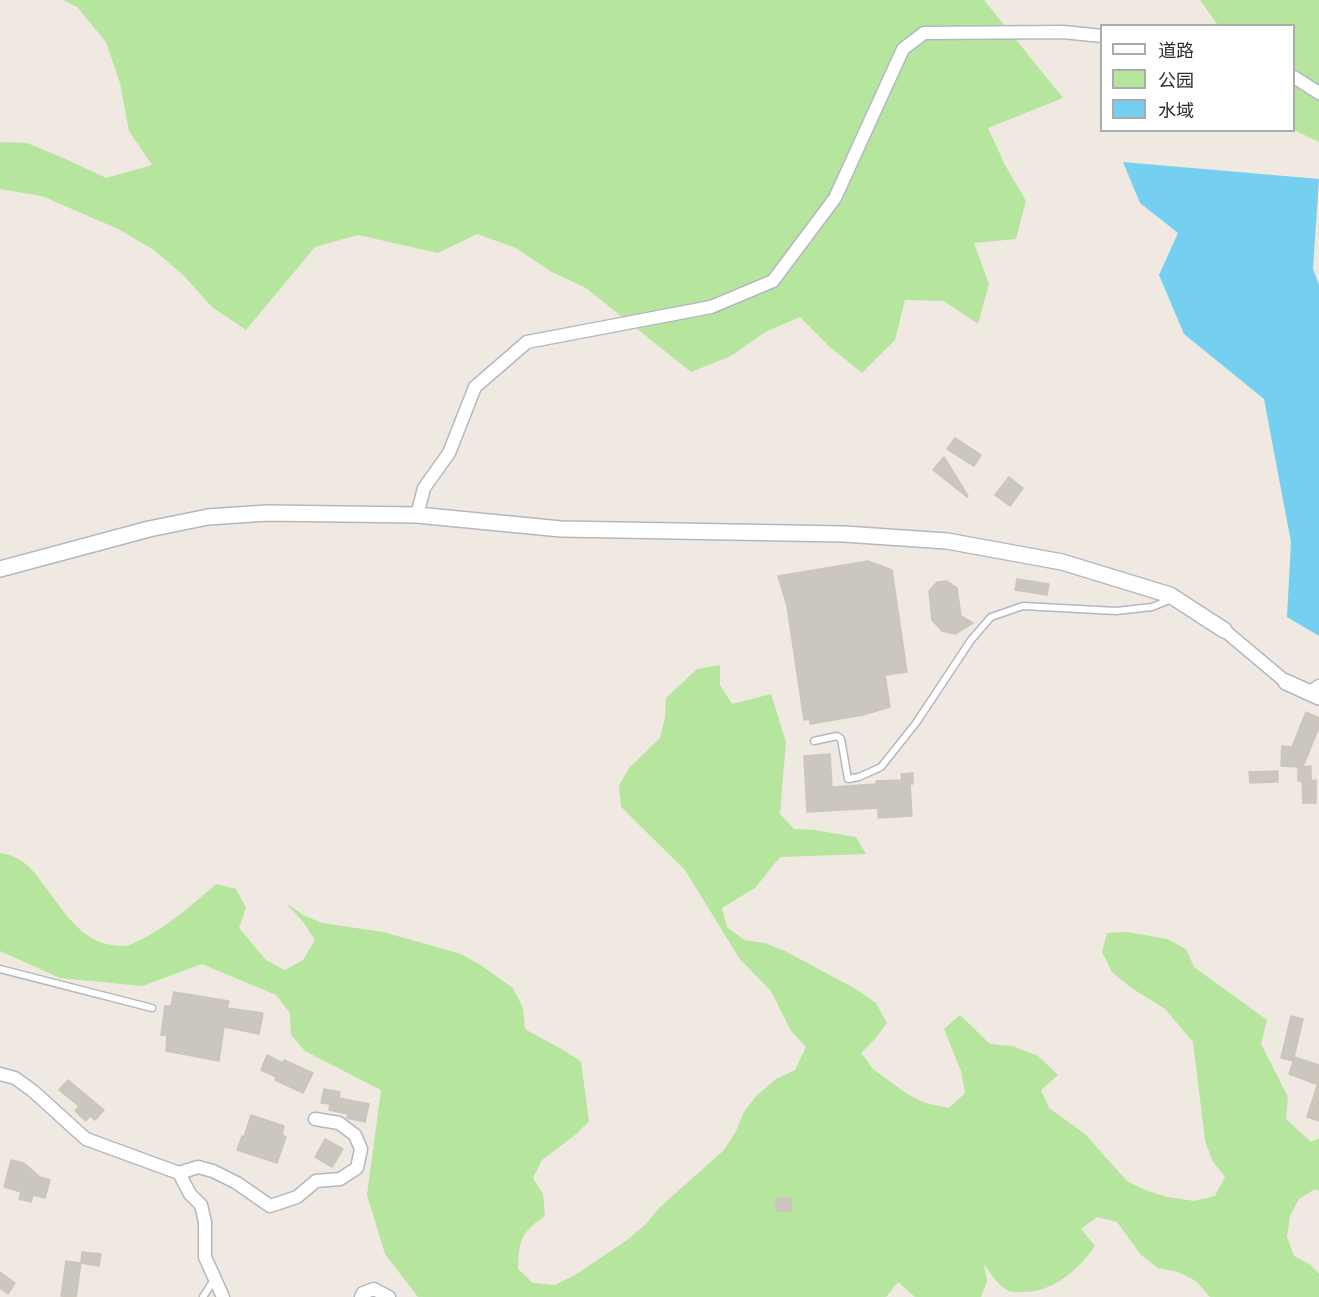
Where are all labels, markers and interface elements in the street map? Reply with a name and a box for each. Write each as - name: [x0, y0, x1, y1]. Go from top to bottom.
- legend: [1100, 24, 1295, 132]
- text: 道路: [1158, 40, 1194, 62]
- text: 公园: [1158, 70, 1194, 92]
- text: 水域: [1158, 100, 1194, 122]

